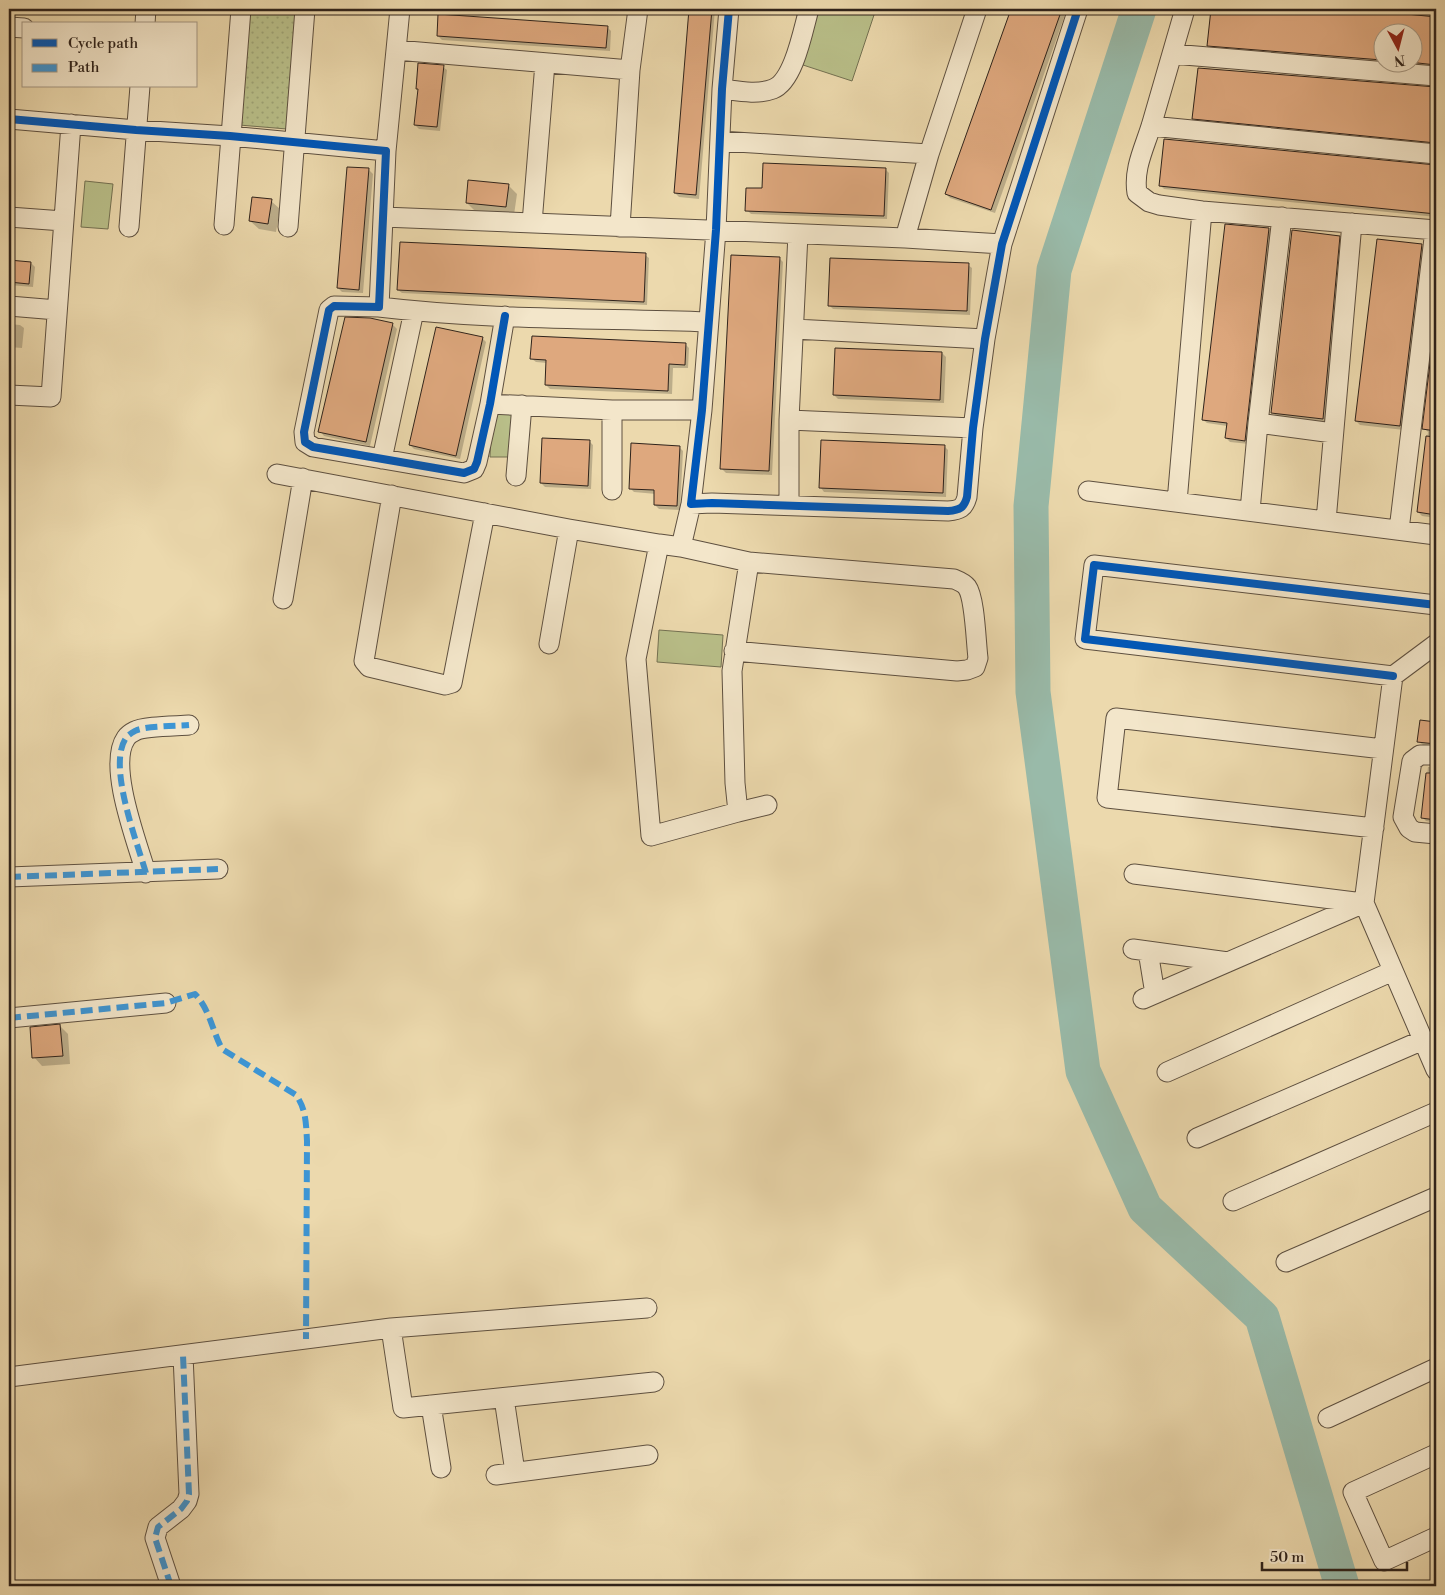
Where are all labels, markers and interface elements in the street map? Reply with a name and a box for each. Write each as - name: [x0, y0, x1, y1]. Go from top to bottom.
- legend: [22, 22, 198, 88]
- north arrow: [1372, 22, 1422, 72]
- text: Cycle path: [68, 34, 138, 53]
- text: N: [1393, 50, 1406, 70]
- text: Path: [68, 58, 100, 77]
- scale bar: [1262, 1540, 1408, 1572]
- text: 50 m: [1270, 1548, 1304, 1567]

